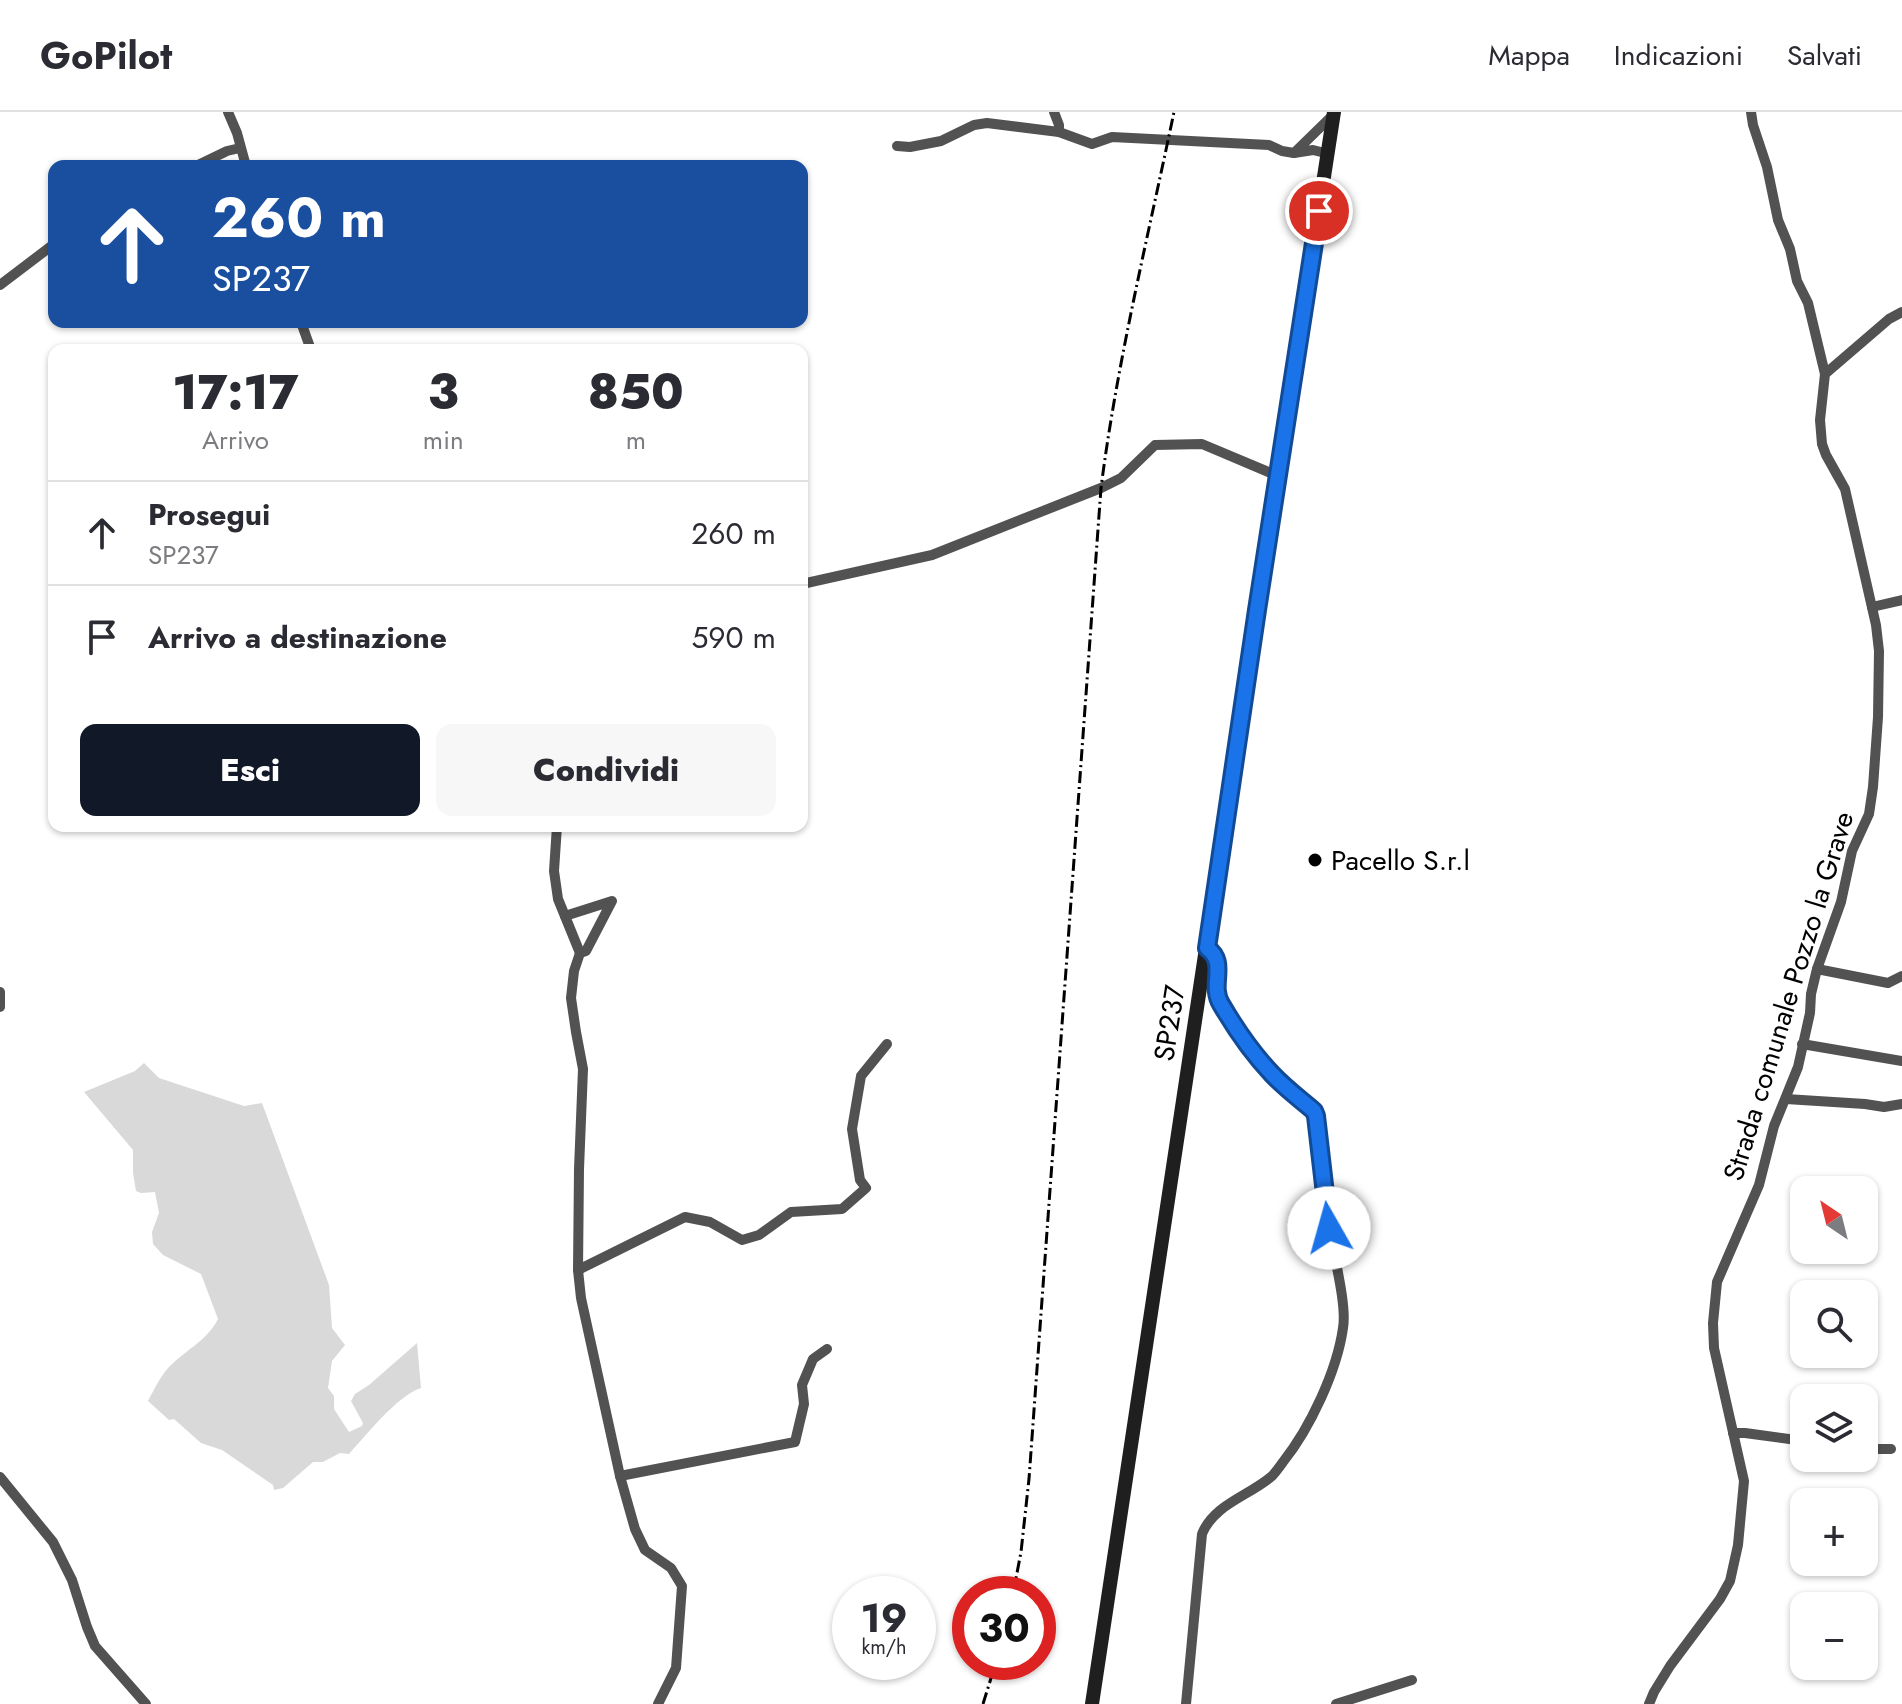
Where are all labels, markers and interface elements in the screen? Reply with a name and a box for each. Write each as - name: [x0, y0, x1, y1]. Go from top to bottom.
- text: GoPilot: [40, 28, 172, 83]
- text: Mappa: [1488, 35, 1570, 76]
- text: Indicazioni: [1614, 35, 1743, 76]
- text: Salvati: [1787, 35, 1862, 76]
- text: 260 m: [212, 177, 386, 258]
- pin: [1285, 177, 1353, 245]
- icon: arrive: [1297, 189, 1341, 233]
- icon: ahead: [80, 192, 184, 296]
- text: SP237: [212, 252, 310, 304]
- text: 17:17: [172, 358, 299, 427]
- text: 3: [428, 358, 459, 427]
- text: 850: [588, 358, 684, 427]
- text: Arrivo: [202, 421, 269, 459]
- text: min: [423, 421, 464, 459]
- text: m: [626, 421, 646, 459]
- text: Prosegui: [148, 493, 270, 536]
- icon: ahead: [80, 511, 124, 555]
- text: 260 m: [691, 512, 776, 555]
- text: SP237: [148, 536, 219, 574]
- icon: arrive: [80, 615, 124, 659]
- text: Arrivo a destinazione: [148, 616, 447, 659]
- text: 590 m: [691, 616, 776, 659]
- button: Esci: [80, 724, 420, 816]
- button: Condividi: [436, 724, 776, 816]
- street label: Strada comunale Pozzo la Grave: [1713, 806, 1864, 1186]
- place label: Pacello S.r.l: [1331, 840, 1470, 881]
- marker: Pacello S.r.l: [1306, 851, 1324, 869]
- street label: SP237: [1143, 982, 1196, 1064]
- north arrow: [1790, 1176, 1878, 1264]
- map controls: [1790, 1176, 1878, 1680]
- position arrow: [1287, 1186, 1371, 1270]
- button: search: [1790, 1280, 1878, 1368]
- button: layers: [1790, 1384, 1878, 1472]
- button: +: [1790, 1488, 1878, 1576]
- speed limit sign: 30: [952, 1576, 1056, 1680]
- text: 19: [860, 1589, 908, 1647]
- button: −: [1790, 1592, 1878, 1680]
- text: km/h: [861, 1633, 907, 1662]

